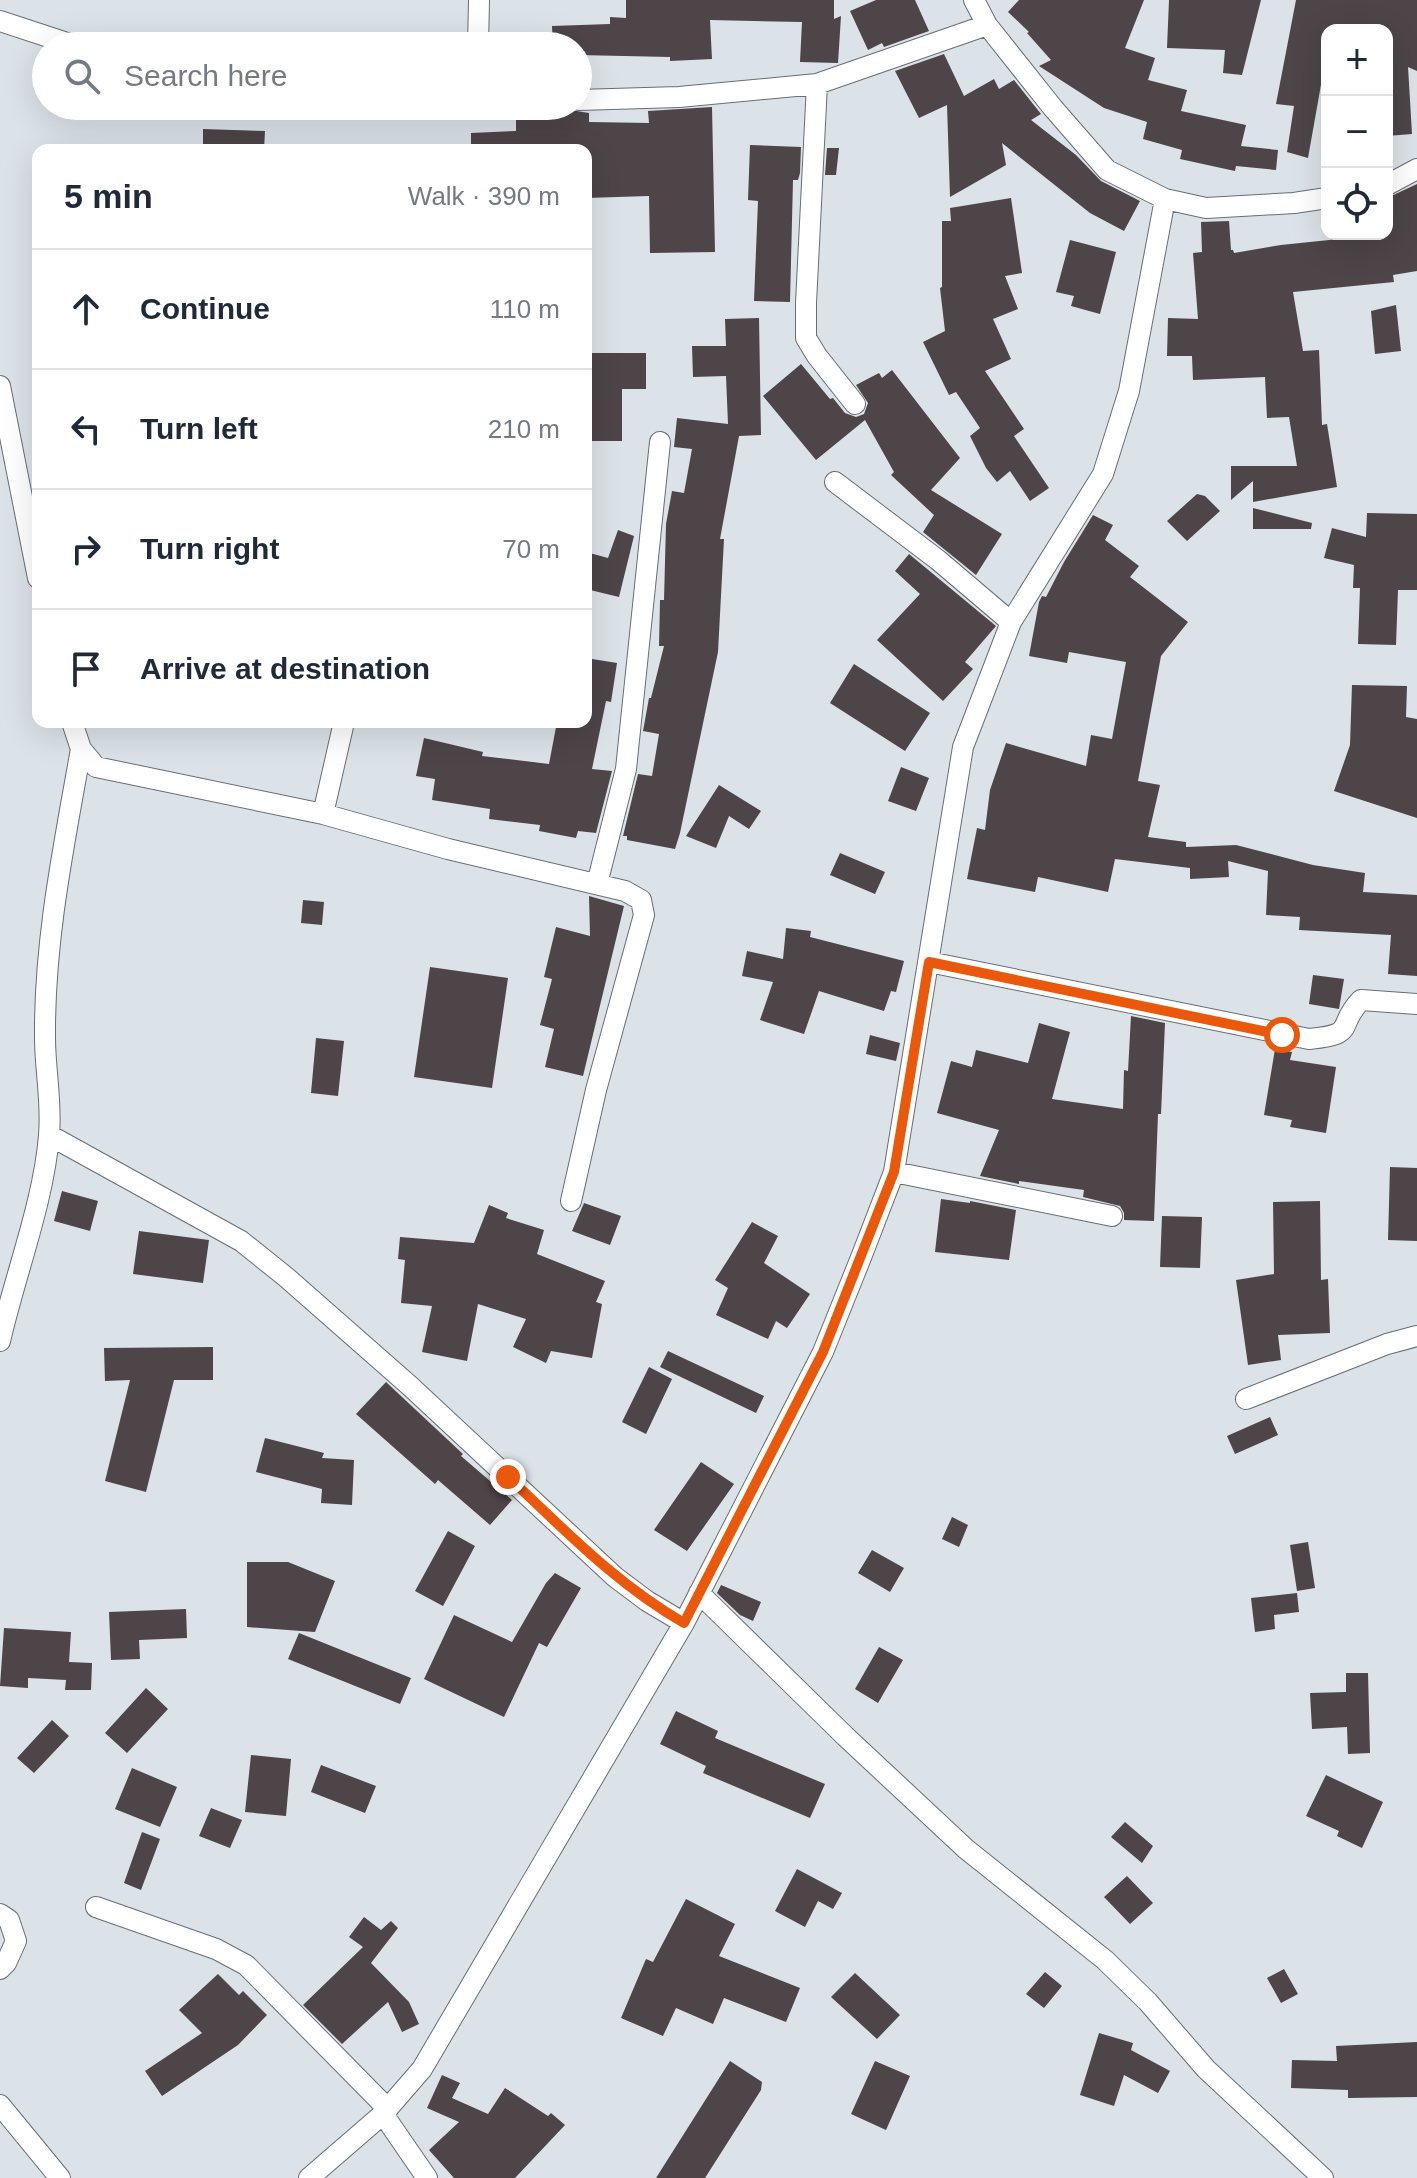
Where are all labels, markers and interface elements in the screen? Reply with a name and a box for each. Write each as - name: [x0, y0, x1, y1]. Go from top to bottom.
- map controls: [1321, 24, 1393, 240]
- button: +: [1321, 24, 1393, 96]
- search box: [32, 32, 592, 120]
- icon: search: [60, 54, 104, 98]
- text: Search here: [124, 59, 287, 92]
- button: −: [1321, 96, 1393, 168]
- button: locate: [1321, 168, 1393, 240]
- text: 5 min: [64, 177, 153, 215]
- text: Walk · 390 m: [408, 181, 560, 211]
- icon: ahead: [64, 287, 108, 331]
- text: Continue: [140, 292, 270, 325]
- text: 110 m: [490, 294, 560, 324]
- icon: left: [64, 407, 108, 451]
- text: Turn left: [140, 412, 258, 445]
- text: 210 m: [488, 414, 560, 444]
- icon: right: [64, 527, 108, 571]
- text: Turn right: [140, 532, 279, 565]
- text: 70 m: [502, 534, 560, 564]
- icon: arrive: [64, 647, 108, 691]
- text: Arrive at destination: [140, 652, 430, 685]
- route start: [1264, 1017, 1300, 1053]
- route end: [490, 1459, 526, 1495]

